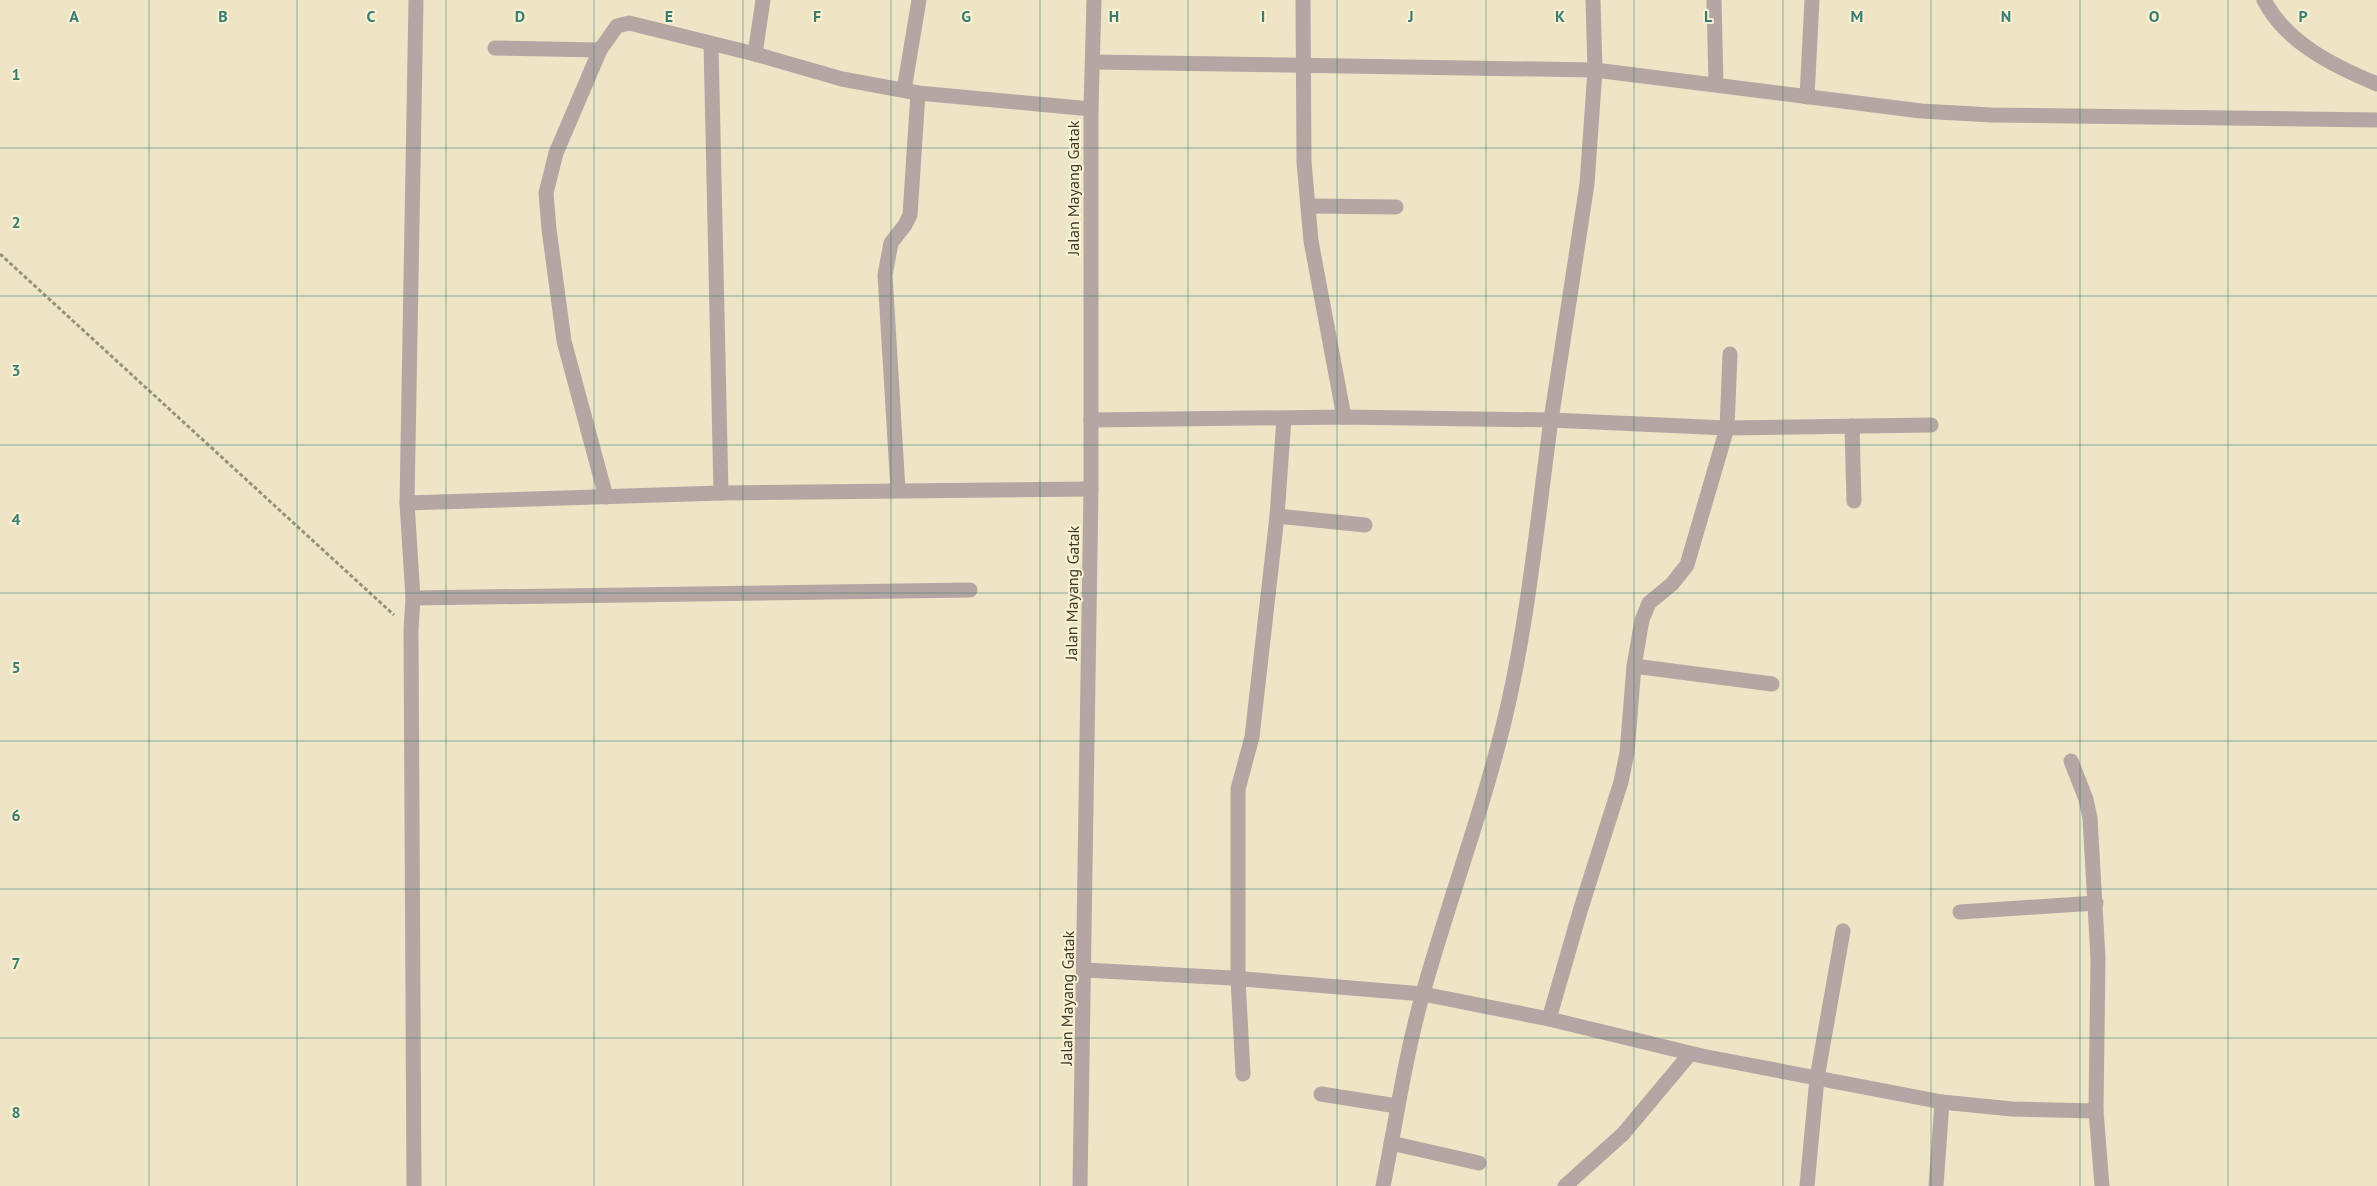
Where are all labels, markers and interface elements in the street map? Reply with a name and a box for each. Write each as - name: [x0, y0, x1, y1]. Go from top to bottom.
- text: A: [69, 6, 79, 26]
- text: B: [218, 6, 228, 26]
- text: C: [367, 6, 376, 26]
- text: D: [515, 6, 525, 26]
- text: E: [665, 6, 673, 26]
- text: F: [813, 6, 821, 26]
- text: G: [961, 6, 971, 26]
- text: H: [1109, 6, 1119, 26]
- text: I: [1261, 6, 1265, 26]
- text: J: [1407, 6, 1414, 26]
- text: K: [1555, 6, 1565, 26]
- text: L: [1704, 6, 1713, 26]
- text: M: [1851, 6, 1863, 26]
- text: N: [2001, 6, 2011, 26]
- text: O: [2149, 6, 2160, 26]
- text: P: [2298, 6, 2308, 26]
- text: 1: [11, 64, 21, 84]
- street label: Jalan Mayang Gatak: [1063, 120, 1083, 256]
- text: 2: [11, 212, 21, 232]
- text: 3: [11, 360, 21, 380]
- text: 4: [11, 509, 21, 529]
- street label: Jalan Mayang Gatak: [1061, 525, 1083, 661]
- text: 5: [11, 657, 21, 677]
- text: 6: [11, 805, 21, 825]
- street label: Jalan Mayang Gatak: [1056, 930, 1078, 1066]
- text: 7: [11, 953, 21, 973]
- text: 8: [11, 1102, 21, 1122]

